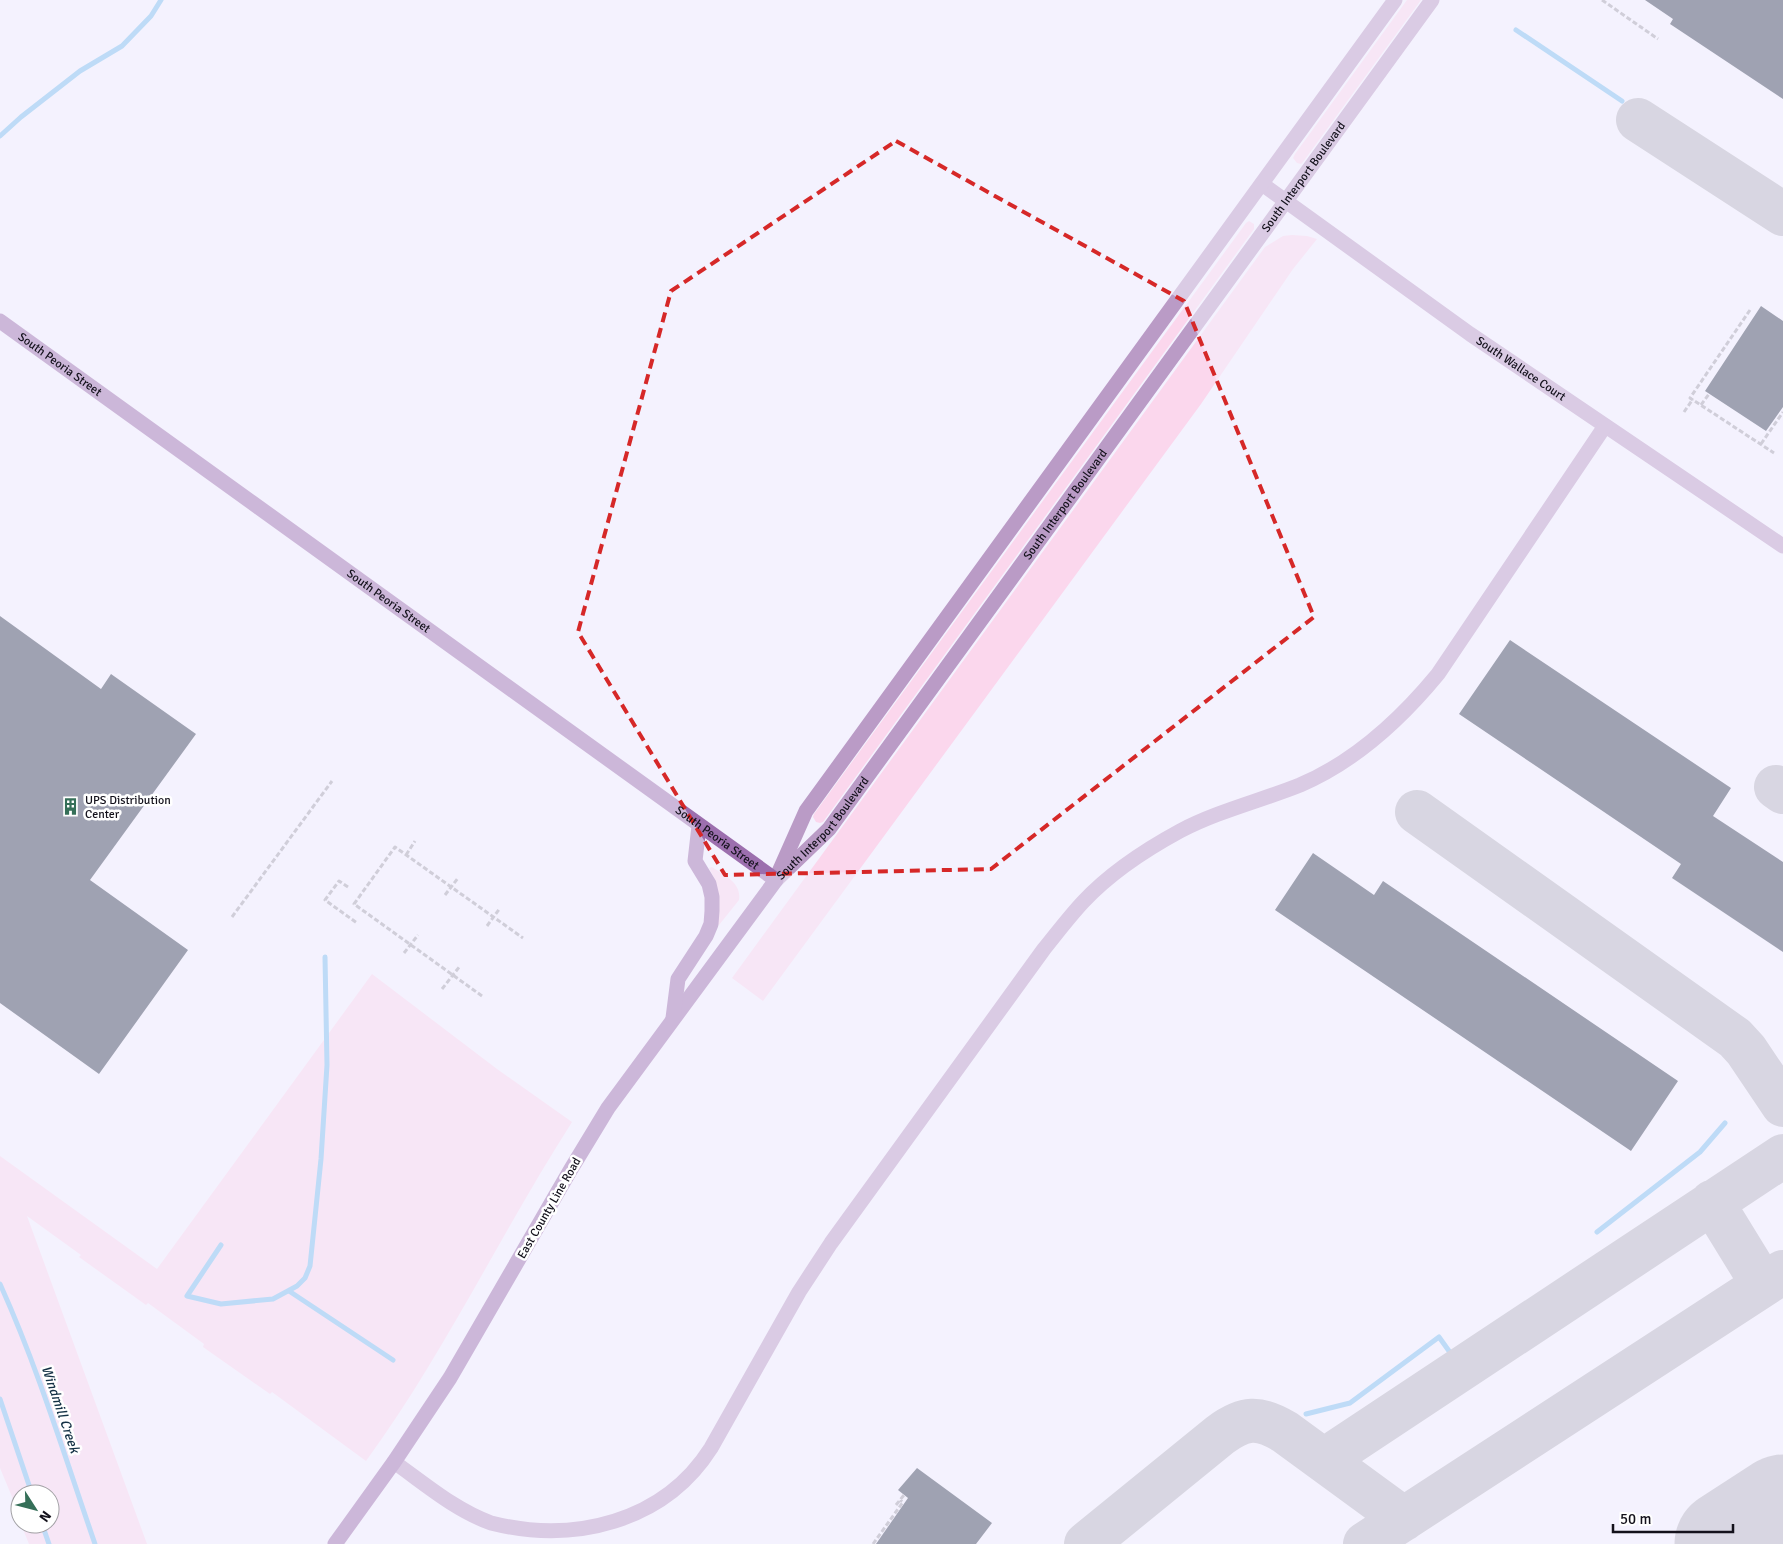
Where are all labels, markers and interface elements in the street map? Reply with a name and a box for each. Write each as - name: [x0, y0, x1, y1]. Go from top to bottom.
- street label: South Interport Boulevard: [1259, 119, 1349, 235]
- street label: South Peoria Street: [15, 329, 105, 400]
- street label: South Wallace Court: [1473, 333, 1568, 405]
- street label: South Interport Boulevard: [1020, 446, 1111, 563]
- street label: South Peoria Street: [344, 566, 433, 637]
- street label: South Interport Boulevard: [774, 774, 873, 883]
- place label: UPS Distribution Center: [85, 793, 171, 822]
- building icon: UPS Distribution Center: [61, 797, 81, 817]
- street label: South Peoria Street: [672, 803, 762, 873]
- street label: East County Line Road: [514, 1155, 584, 1261]
- water label: Windmill Creek: [38, 1363, 84, 1457]
- north arrow: [10, 1484, 60, 1534]
- scale bar: [1613, 1502, 1733, 1534]
- text: N: [35, 1507, 55, 1525]
- text: 50 m: [1620, 1510, 1651, 1528]

